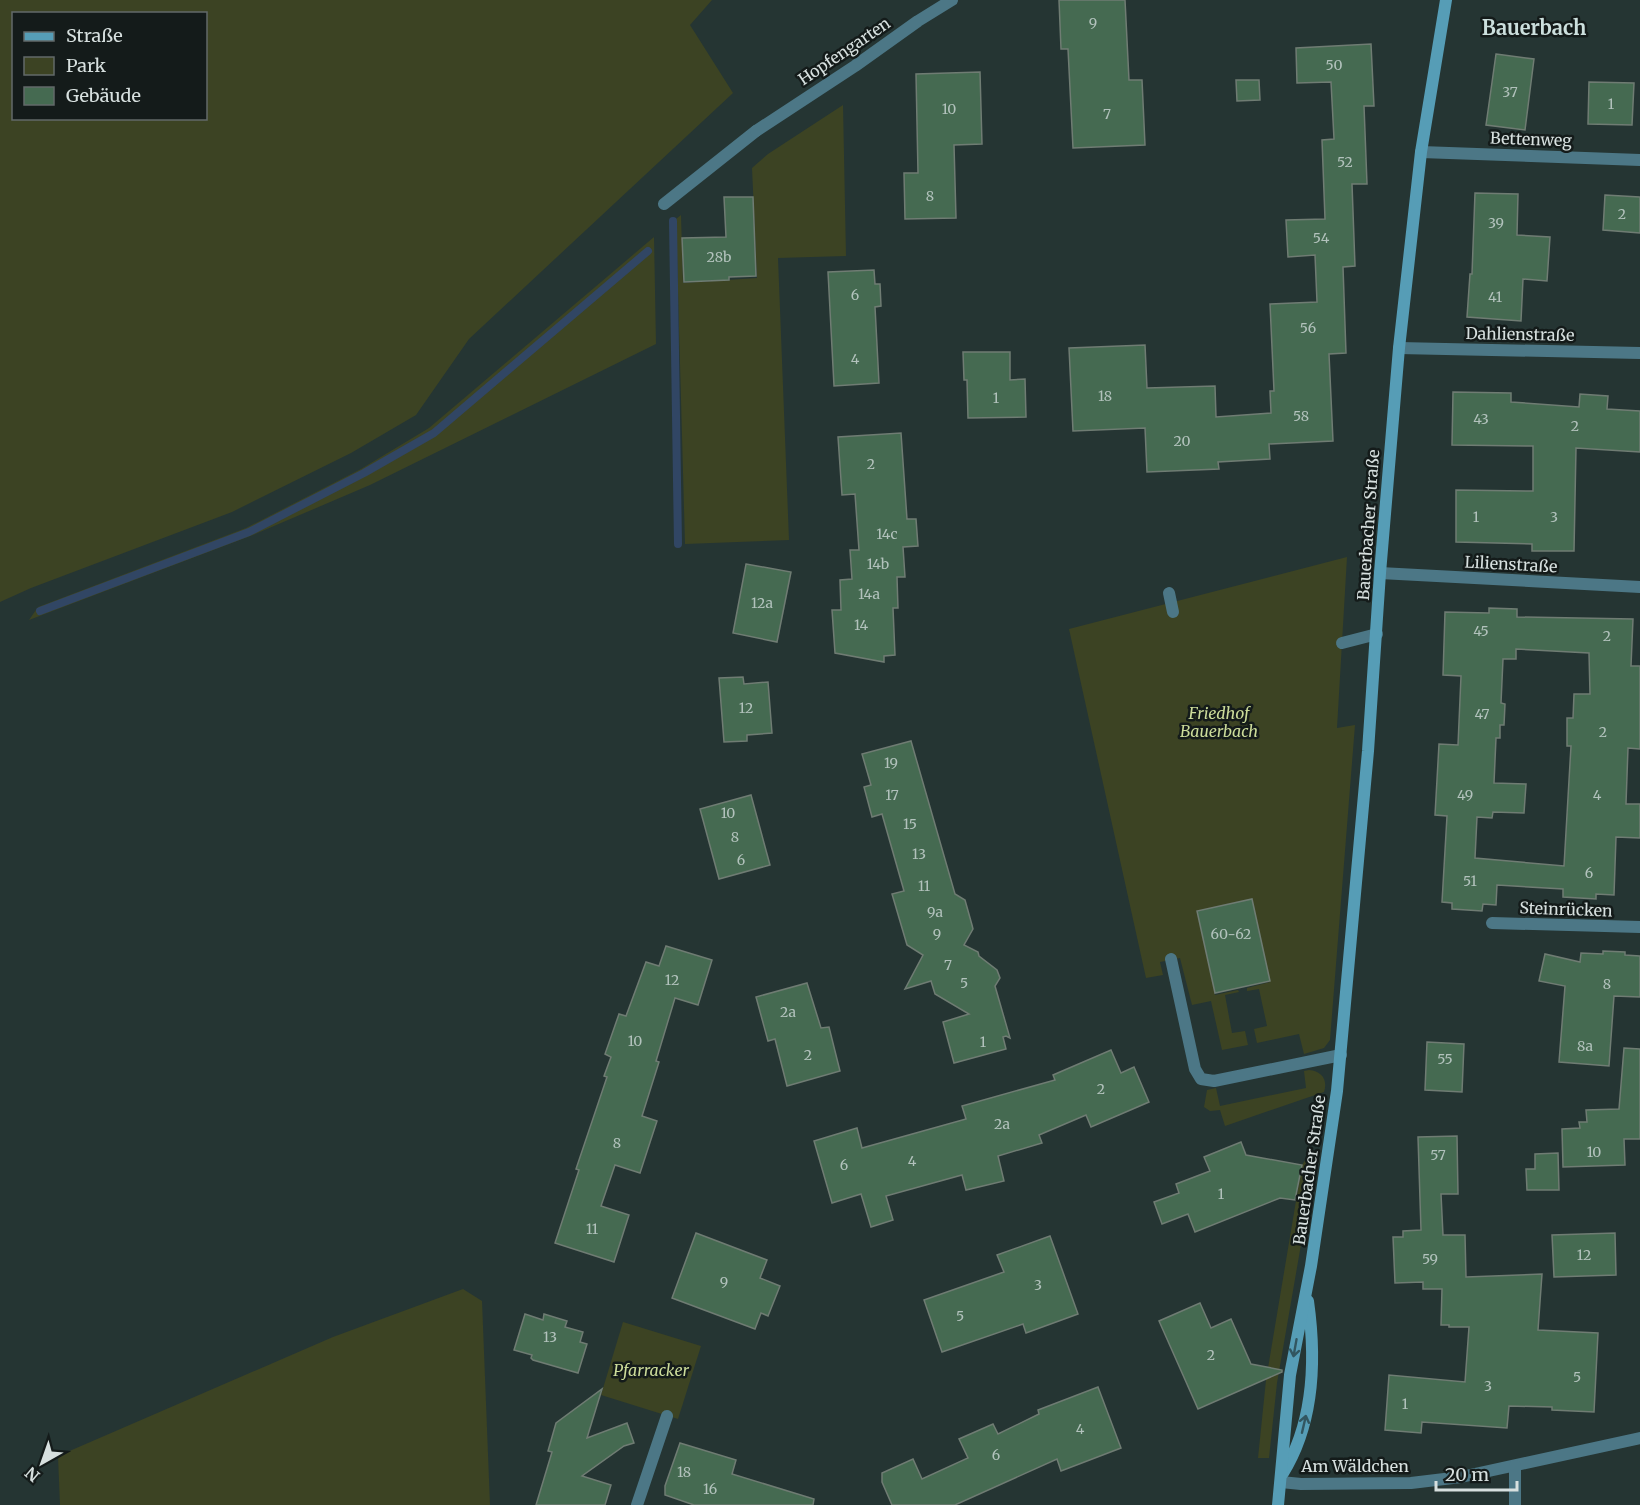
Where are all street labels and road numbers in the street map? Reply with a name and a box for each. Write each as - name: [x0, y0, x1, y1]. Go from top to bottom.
- street label: Hopfengarten: [794, 13, 894, 89]
- street label: Bettenweg: [1490, 128, 1573, 150]
- street label: Dahlienstraße: [1465, 323, 1575, 345]
- street label: Bauerbacher Straße: [1353, 449, 1383, 601]
- street label: Lilienstraße: [1464, 552, 1558, 576]
- street label: Steinrücken: [1519, 897, 1613, 921]
- street label: Bauerbacher Straße: [1289, 1094, 1329, 1246]
- street label: Am Wäldchen: [1300, 1456, 1409, 1476]

